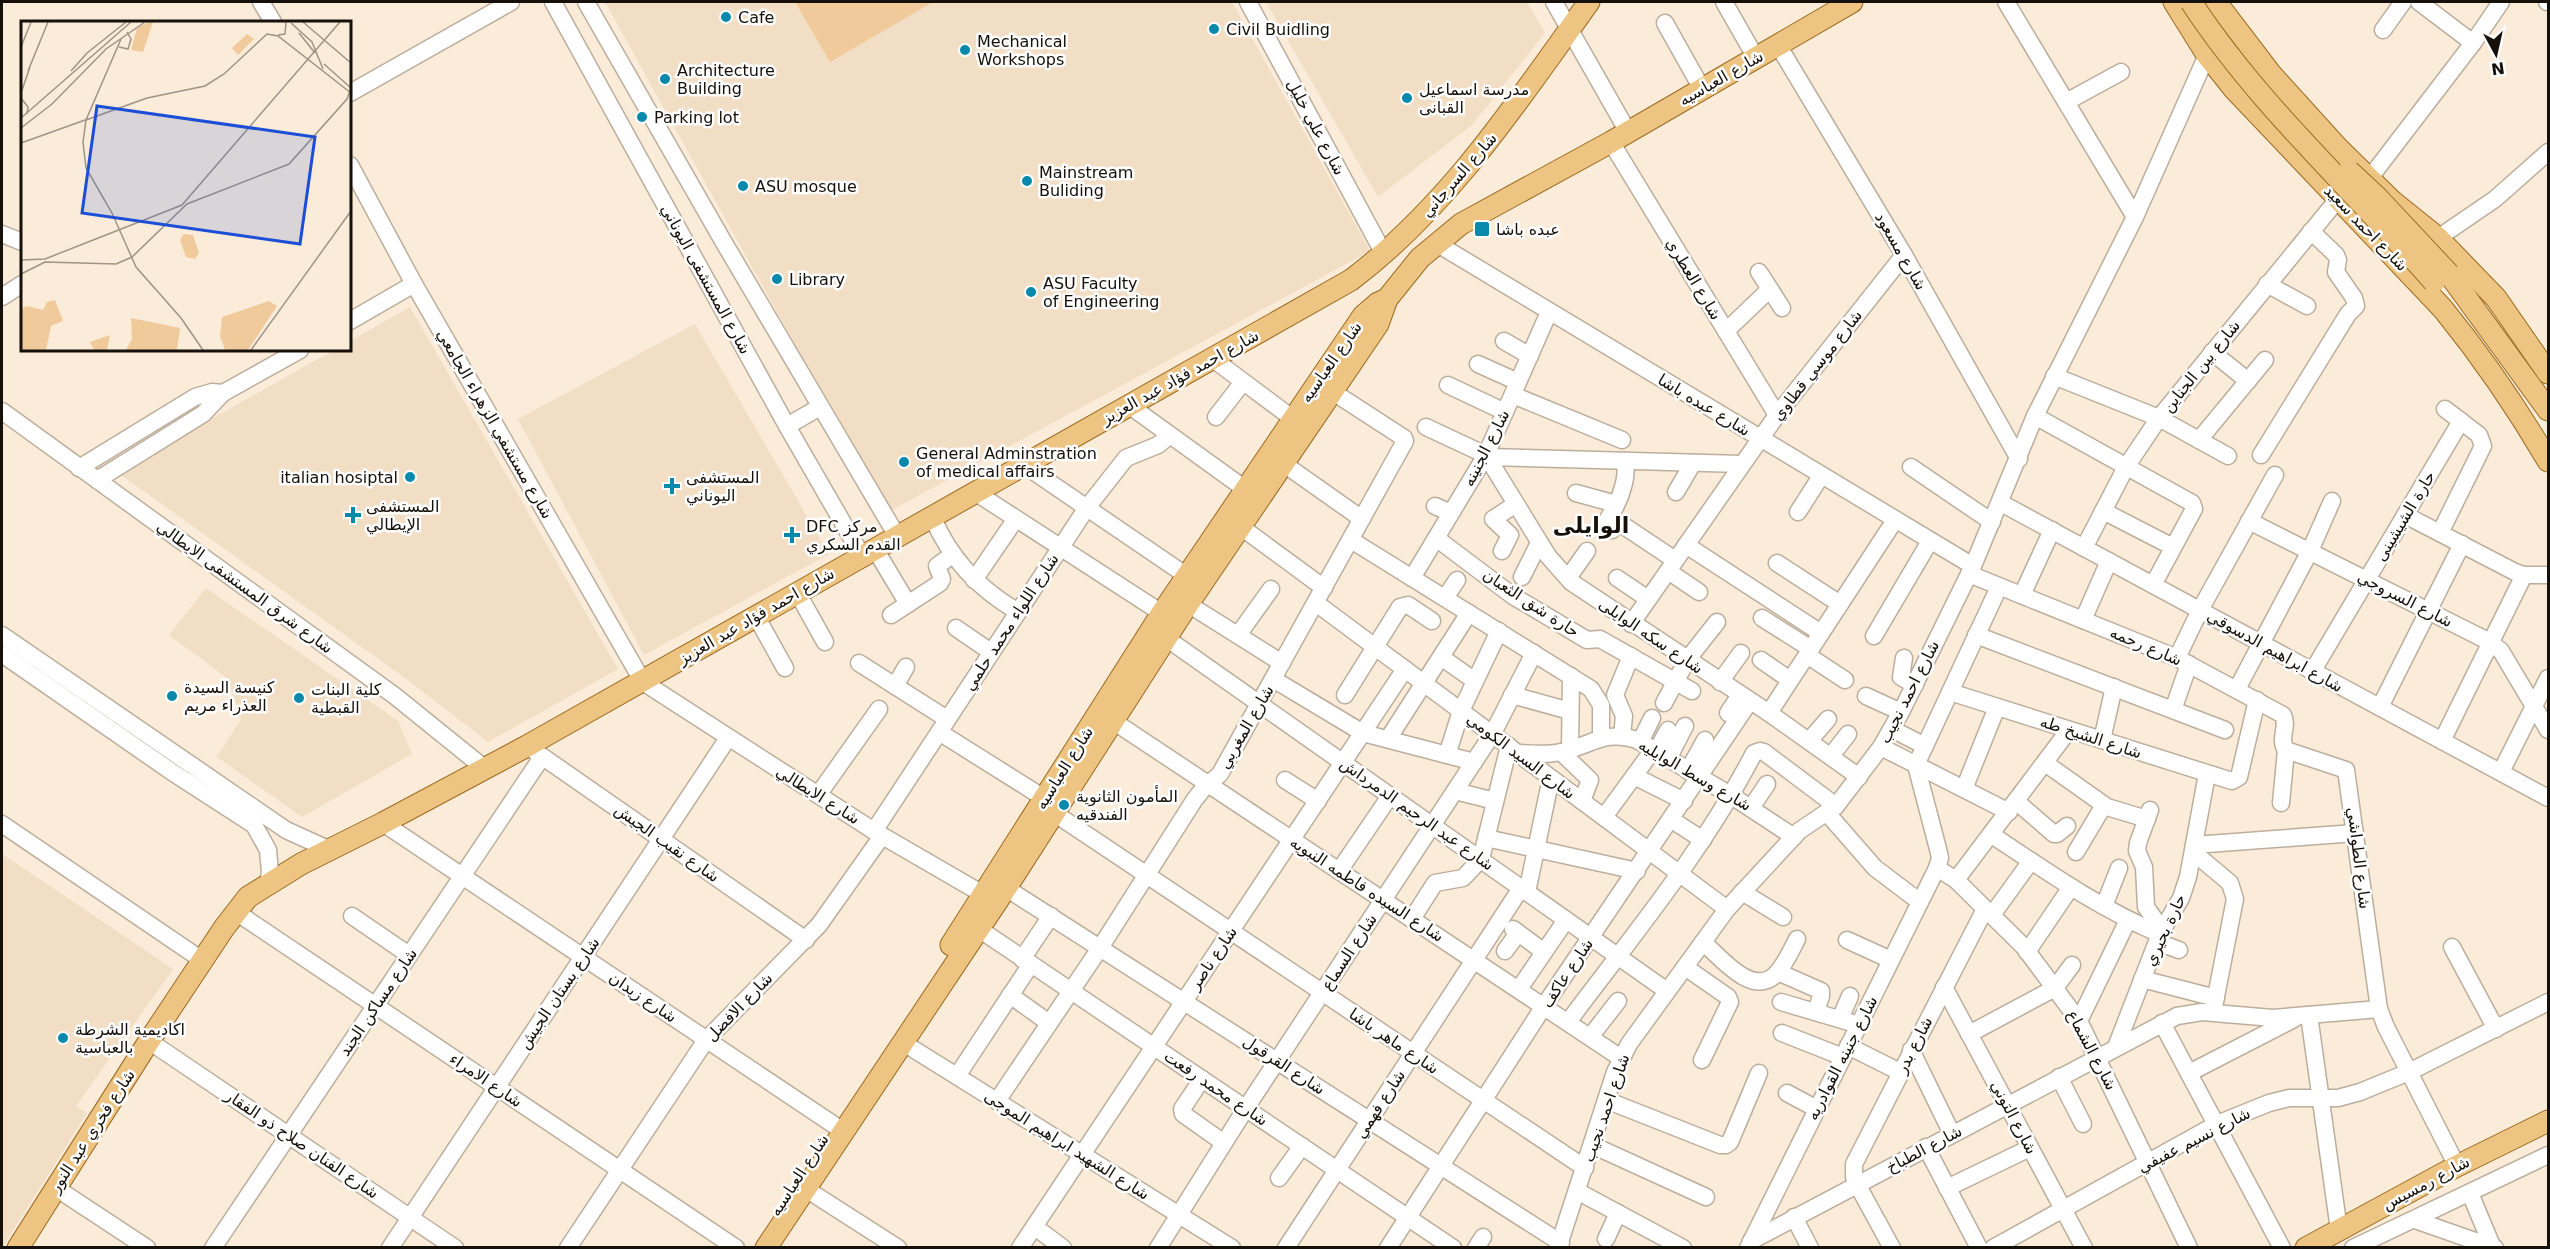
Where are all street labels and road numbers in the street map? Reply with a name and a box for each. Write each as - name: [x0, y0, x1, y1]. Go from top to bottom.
- street label: شارع العباسيه: [1675, 46, 1767, 111]
- street label: شارع علي خليل: [1282, 76, 1349, 179]
- street label: شارع السرجاني: [1417, 129, 1502, 222]
- street label: شارع احمد سعيد: [2320, 181, 2412, 276]
- street label: شارع المستشفى اليوناني: [656, 201, 755, 358]
- street label: شارع مسعود: [1870, 209, 1931, 294]
- street label: شارع العطري: [1661, 235, 1726, 324]
- street label: شارع موسي قطاوي: [1768, 306, 1867, 425]
- street label: شارع بين الجناين: [2158, 316, 2245, 417]
- street label: شارع العباسيه: [1296, 318, 1367, 407]
- street label: شارع مستشفي الزهراء الجامعي: [432, 326, 557, 523]
- street label: شارع احمد فؤاد عبد العزيز: [1097, 326, 1263, 430]
- street label: شارع عبده باشا: [1654, 370, 1754, 441]
- street label: شارع الجنينه: [1459, 407, 1514, 490]
- street label: حارة الشيشينى: [2371, 468, 2440, 565]
- street label: شارع شرق المستشفى الايطالي: [153, 517, 337, 658]
- street label: شارع اللواء محمد حلمي: [959, 550, 1063, 695]
- street label: شارع احمد فؤاد عبد العزيز: [674, 563, 838, 670]
- street label: حارة شق الثعبان: [1479, 565, 1583, 642]
- street label: شارع السروجي: [2354, 567, 2456, 632]
- street label: شارع سكه الوايلى: [1595, 594, 1707, 679]
- street label: شارع ابراهيم الدسوقي: [2203, 606, 2346, 697]
- street label: شارع رحمه: [2107, 622, 2185, 671]
- street label: شارع احمد نجيب: [1875, 637, 1944, 747]
- street label: شارع المغربي: [1214, 682, 1278, 773]
- street label: شارع السيد الكومي: [1462, 709, 1579, 804]
- street label: شارع الشيخ طه: [2037, 712, 2144, 763]
- street label: شارع العباسيه: [1031, 723, 1098, 814]
- street label: شارع وسط الوايليه: [1635, 735, 1755, 816]
- street label: شارع عبد الرحيم الدمرداش: [1336, 754, 1498, 875]
- street label: شارع الايطالي: [772, 762, 863, 829]
- street label: شارع نقيب الجيش: [610, 800, 723, 887]
- street label: شارع الطواشي: [2342, 806, 2375, 910]
- street label: شارع السيده فاطمه النبويه: [1286, 832, 1447, 947]
- street label: حارة بحيري: [2140, 891, 2191, 969]
- street label: شارع السماع: [1317, 910, 1382, 995]
- street label: شارع ناصر: [1184, 923, 1242, 995]
- street label: شارع بستان الجيش: [515, 933, 604, 1053]
- street label: شارع عاكف: [1537, 935, 1598, 1012]
- street label: شارع مساكن الجند: [335, 944, 422, 1060]
- street label: شارع زيدان: [605, 967, 680, 1027]
- street label: شارع الافضل: [702, 969, 777, 1046]
- street label: شارع جنينه القوادريه: [1803, 993, 1882, 1124]
- street label: شارع ماهر باشا: [1345, 1004, 1442, 1079]
- street label: شارع الشماع: [2062, 1007, 2121, 1094]
- street label: شارع بدر: [1891, 1013, 1937, 1078]
- street label: شارع القرقول: [1239, 1031, 1329, 1100]
- street label: شارع محمد رفعت: [1160, 1046, 1272, 1131]
- street label: شارع الامراء: [445, 1049, 526, 1112]
- street label: شارع احمد نجيب: [1579, 1051, 1634, 1165]
- street label: شارع فخري عبد النور: [45, 1066, 140, 1198]
- street label: شارع فهمي: [1351, 1066, 1410, 1143]
- street label: شارع التوني: [1986, 1077, 2041, 1158]
- street label: شارع الفنان صلاح ذو الفقار: [220, 1085, 382, 1203]
- street label: شارع الشهيد ابراهيم الموجى: [980, 1086, 1153, 1205]
- street label: شارع نسيم عفيفي: [2135, 1103, 2254, 1177]
- street label: شارع الطباخ: [1883, 1121, 1966, 1178]
- street label: شارع العباسيه: [765, 1130, 833, 1220]
- street label: شارع رمسيس: [2379, 1152, 2474, 1215]

